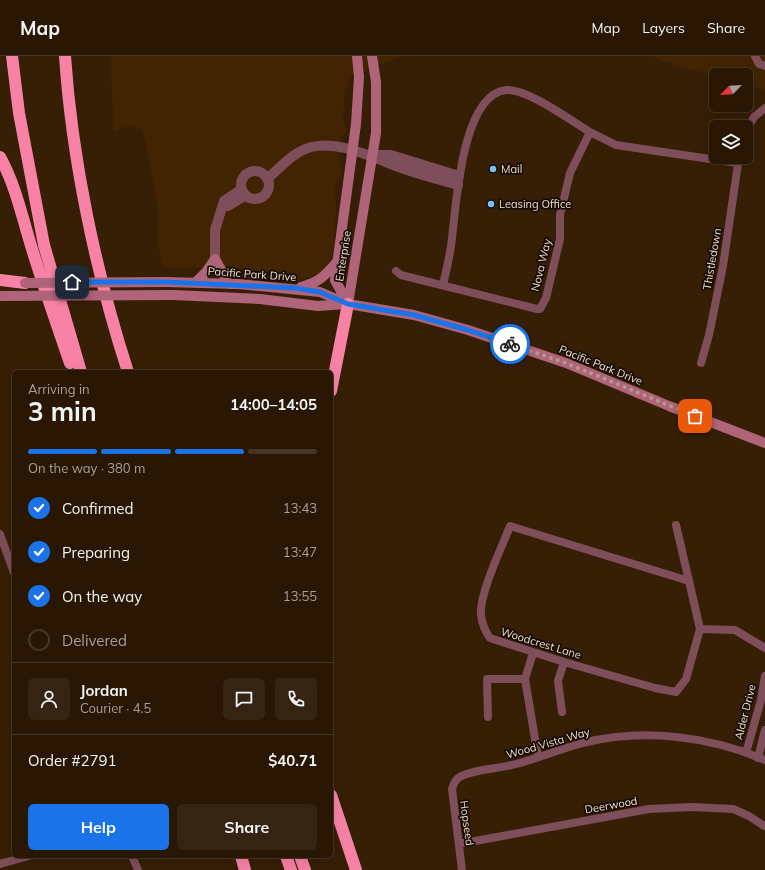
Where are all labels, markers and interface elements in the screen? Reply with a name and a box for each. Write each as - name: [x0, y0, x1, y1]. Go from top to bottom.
- text: Map: [20, 16, 60, 40]
- text: Map: [591, 19, 620, 37]
- text: Layers: [642, 19, 685, 37]
- text: Share: [707, 19, 745, 37]
- north arrow: [709, 68, 753, 112]
- map controls: [709, 68, 753, 164]
- button: layers: [709, 120, 753, 164]
- place label: Mail: [501, 162, 522, 176]
- marker: Mail: [488, 164, 498, 174]
- place label: Leasing Office: [499, 197, 571, 211]
- marker: Leasing Office: [486, 199, 496, 209]
- street label: Thistledown: [700, 227, 724, 291]
- street label: Enterprise: [332, 230, 354, 282]
- street label: Nova Way: [528, 237, 554, 293]
- street label: Pacific Park Drive: [207, 264, 297, 284]
- pin: [55, 265, 89, 299]
- icon: home: [61, 271, 83, 293]
- courier: [490, 324, 530, 364]
- icon: bike: [499, 333, 521, 355]
- street label: Pacific Park Drive: [557, 342, 645, 388]
- text: Arriving in: [28, 381, 90, 397]
- text: 3 min: [28, 395, 97, 428]
- text: 14:00–14:05: [230, 395, 317, 414]
- pin: [678, 399, 712, 433]
- icon: bag: [684, 405, 706, 427]
- text: On the way · 380 m: [28, 460, 145, 476]
- icon: check: [28, 497, 50, 519]
- text: Confirmed: [62, 499, 133, 518]
- text: 13:43: [283, 500, 317, 516]
- icon: check: [28, 541, 50, 563]
- text: Preparing: [62, 543, 130, 562]
- text: 13:47: [283, 544, 317, 560]
- icon: check: [28, 585, 50, 607]
- text: On the way: [62, 587, 142, 606]
- text: 13:55: [283, 588, 317, 604]
- street label: Woodcrest Lane: [499, 624, 583, 662]
- text: Delivered: [62, 631, 127, 650]
- button: person: [28, 678, 70, 720]
- button: chat: [223, 678, 265, 720]
- button: phone: [275, 678, 317, 720]
- text: Jordan: [80, 681, 128, 700]
- street label: Alder Drive: [731, 683, 759, 741]
- text: Courier · 4.5: [80, 700, 151, 716]
- street label: Wood Vista Way: [504, 724, 592, 762]
- text: Order #2791: [28, 751, 116, 770]
- text: $40.71: [268, 751, 317, 770]
- street label: Deerwood: [584, 793, 638, 817]
- street label: Hopseed: [457, 800, 477, 846]
- button: Help: [28, 804, 169, 850]
- button: Share: [177, 804, 317, 850]

